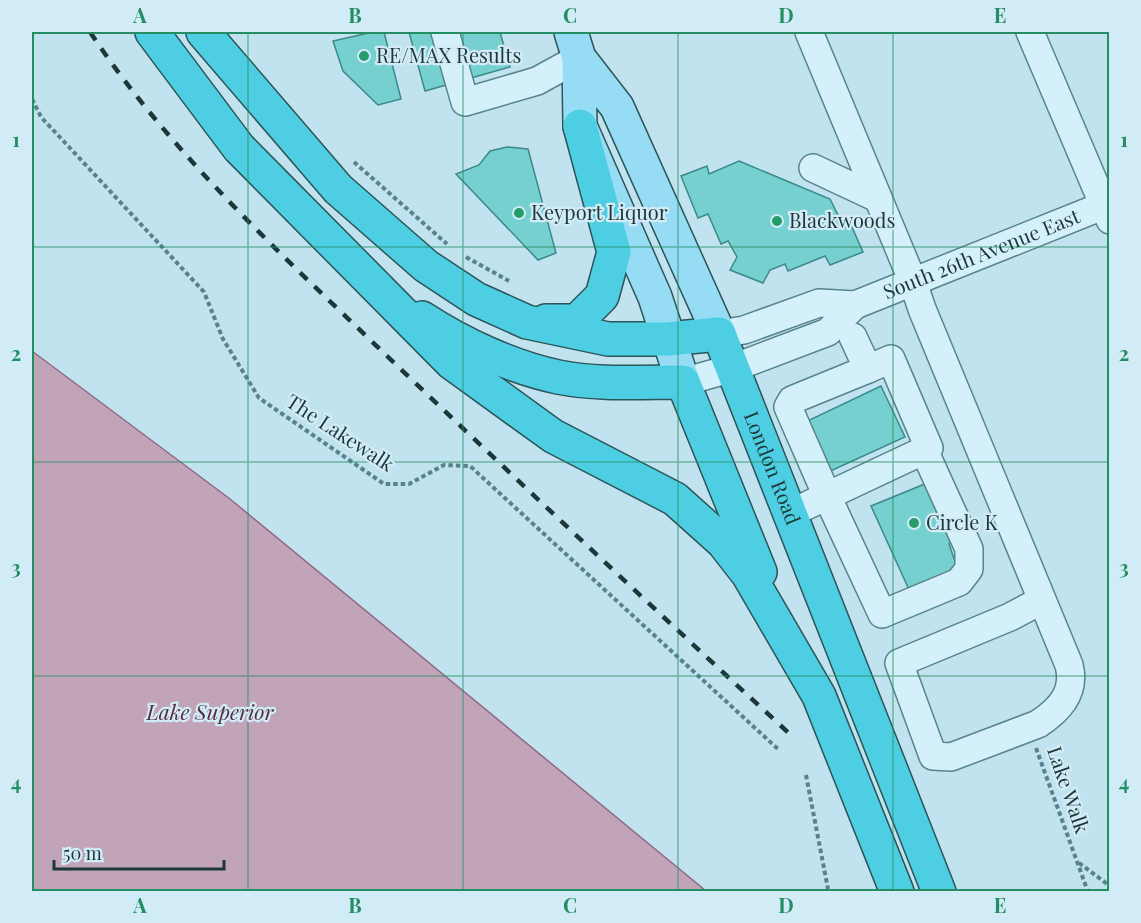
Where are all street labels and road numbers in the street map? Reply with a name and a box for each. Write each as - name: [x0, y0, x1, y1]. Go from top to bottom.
- street label: South 26th Avenue East: [879, 201, 1084, 304]
- street label: The Lakewalk: [282, 387, 400, 477]
- street label: London Road: [739, 407, 808, 529]
- street label: Lake Walk: [1042, 742, 1097, 837]

